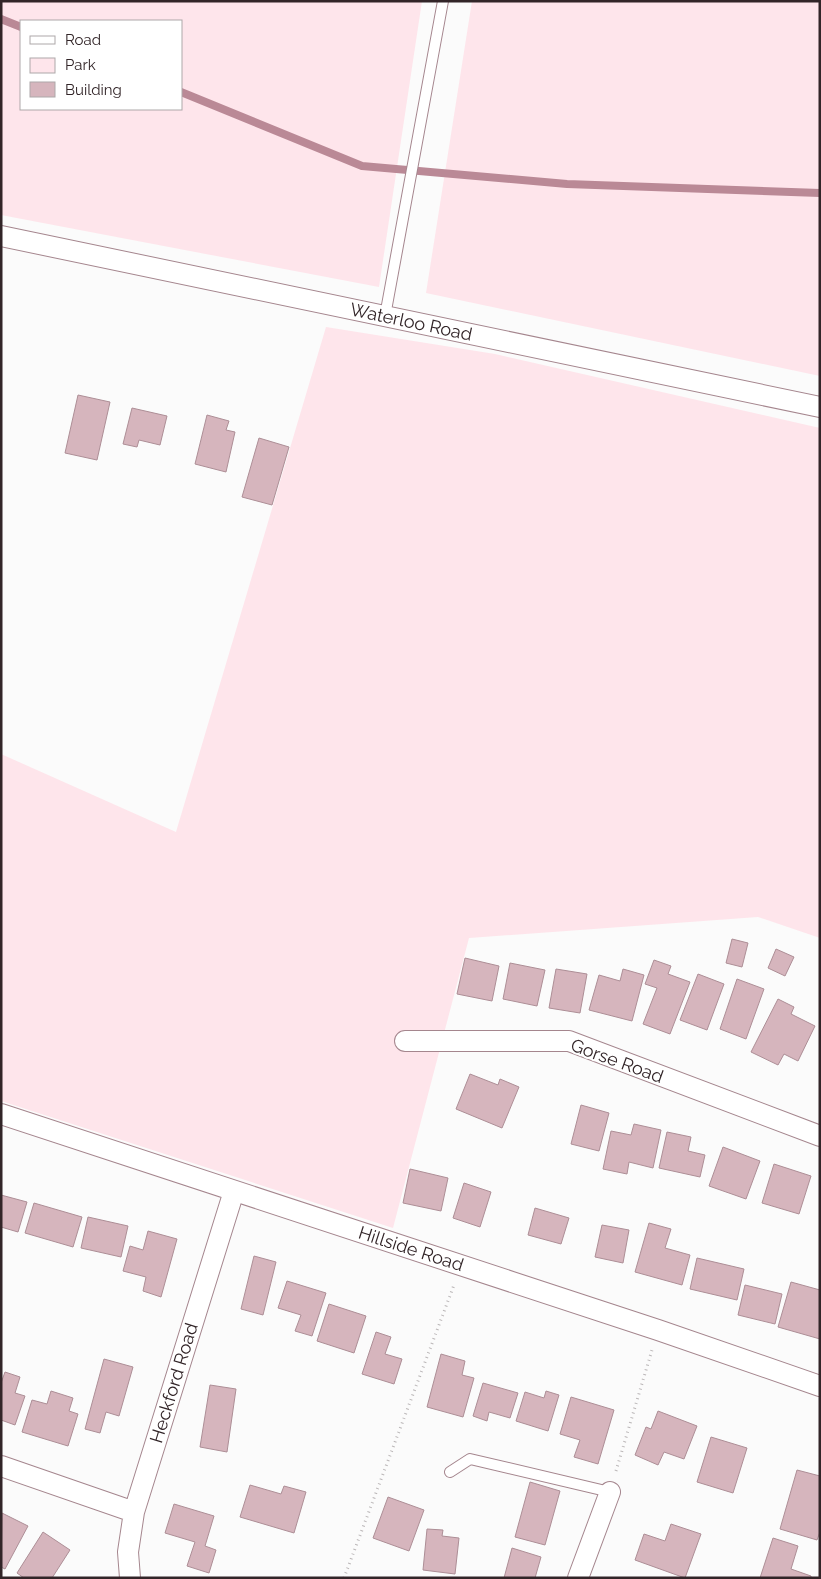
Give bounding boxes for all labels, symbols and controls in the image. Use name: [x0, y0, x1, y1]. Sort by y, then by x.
legend: [20, 20, 182, 110]
text: Road: [65, 31, 101, 49]
text: Park: [65, 56, 96, 74]
text: Building: [65, 81, 122, 99]
street label: Waterloo Road: [348, 298, 474, 345]
street label: Gorse Road: [568, 1034, 666, 1087]
street label: Hillside Road: [356, 1222, 466, 1275]
street label: Heckford Road: [145, 1320, 202, 1445]

